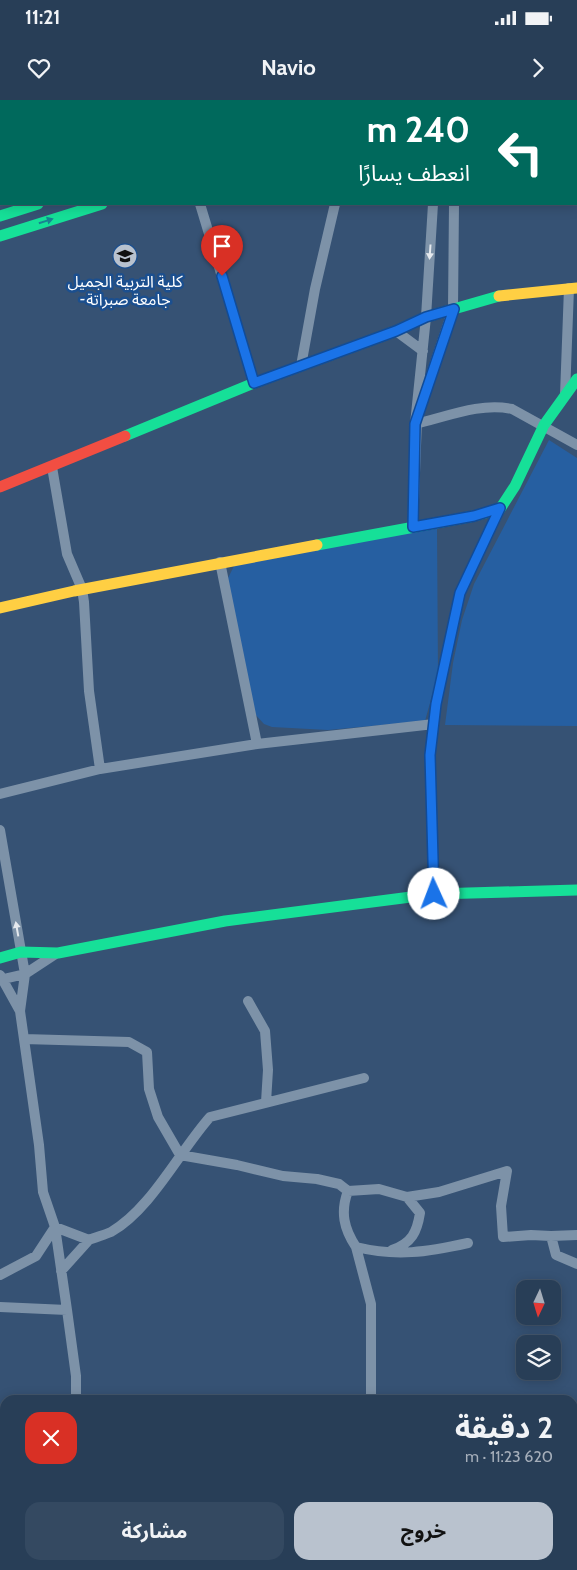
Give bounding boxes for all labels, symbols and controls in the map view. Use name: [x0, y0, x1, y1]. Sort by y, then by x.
text: 11:21: [25, 6, 60, 29]
icon: heart: [25, 54, 53, 82]
text: Navio: [261, 54, 316, 81]
icon: forward: [524, 54, 552, 82]
text: 240 m: [367, 108, 470, 151]
icon: left: [488, 120, 553, 185]
text: انعطف يسارًا: [358, 160, 470, 187]
one-way arrow: [39, 217, 54, 225]
pin: [201, 225, 243, 276]
icon: arrive: [208, 232, 236, 260]
school or university icon: كلية التربية الجميل -جامعة صبراتة: [112, 243, 138, 269]
one-way arrow: [425, 245, 433, 261]
place label: كلية التربية الجميل -جامعة صبراتة: [67, 272, 183, 309]
position arrow: [407, 867, 459, 919]
one-way arrow: [12, 920, 20, 936]
north arrow: [516, 1280, 561, 1325]
map controls: [516, 1280, 561, 1380]
button: layers: [516, 1335, 561, 1380]
text: 2 دقيقة: [455, 1409, 553, 1446]
button: close: [25, 1412, 77, 1464]
text: 620 m · 11:23: [465, 1447, 553, 1466]
button: مشاركة: [25, 1502, 284, 1560]
button: خروج: [294, 1502, 553, 1560]

